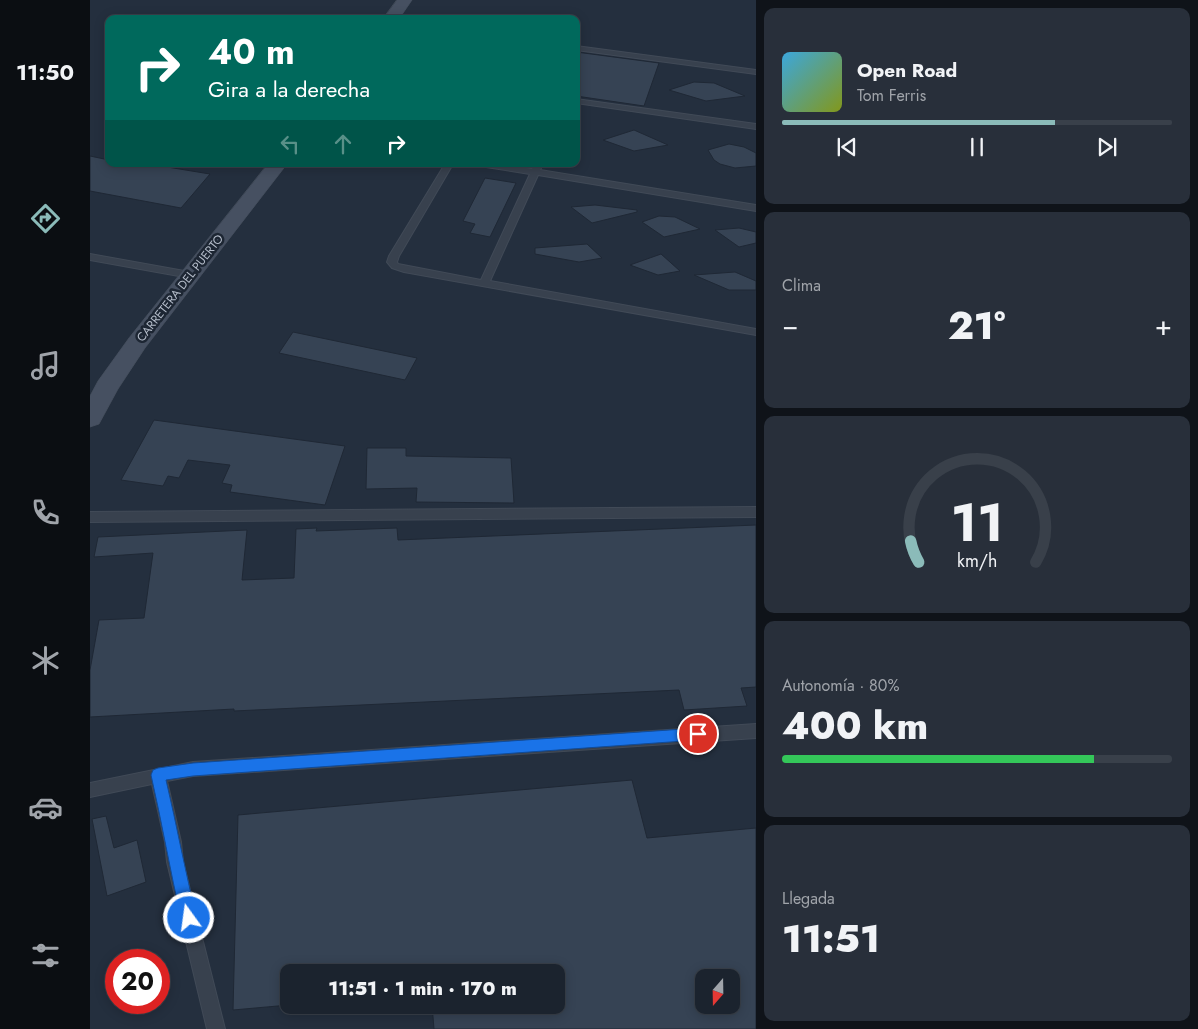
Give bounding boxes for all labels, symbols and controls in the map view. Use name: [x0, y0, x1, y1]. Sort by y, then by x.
text: 40 m: [208, 27, 295, 77]
icon: right: [125, 35, 190, 100]
text: 11:50: [16, 56, 74, 88]
text: Open Road: [857, 57, 957, 84]
text: Gira a la derecha: [208, 73, 370, 105]
text: Tom Ferris: [857, 84, 926, 107]
icon: left: [276, 130, 304, 158]
icon: ahead: [329, 130, 357, 158]
icon: right: [382, 130, 410, 158]
icon: previous: [833, 133, 861, 161]
icon: pause: [963, 133, 991, 161]
icon: next: [1093, 133, 1121, 161]
icon: directions: [28, 201, 63, 236]
street label: CARRETERA DEL PUERTO: [132, 230, 228, 346]
text: Clima: [782, 274, 821, 297]
text: 21°: [948, 298, 1005, 353]
text: −: [782, 305, 799, 346]
text: +: [1155, 305, 1172, 346]
icon: music: [28, 348, 63, 383]
text: 11: [951, 485, 1003, 561]
icon: phone: [28, 495, 63, 530]
text: km/h: [957, 548, 997, 574]
icon: climate: [28, 643, 63, 678]
text: Autonomía · 80%: [782, 674, 899, 697]
text: 400 km: [782, 698, 928, 753]
pin: [677, 713, 719, 755]
icon: arrive: [684, 720, 712, 748]
icon: car: [28, 790, 63, 825]
text: Llegada: [782, 887, 835, 910]
position arrow: [162, 891, 214, 943]
text: 11:51: [782, 911, 880, 966]
icon: filters: [28, 938, 63, 973]
speed limit sign: 20: [105, 949, 170, 1014]
north arrow: [695, 969, 740, 1014]
map controls: [695, 969, 740, 1014]
text: 11:51 · 1 min · 170 m: [328, 975, 517, 1002]

